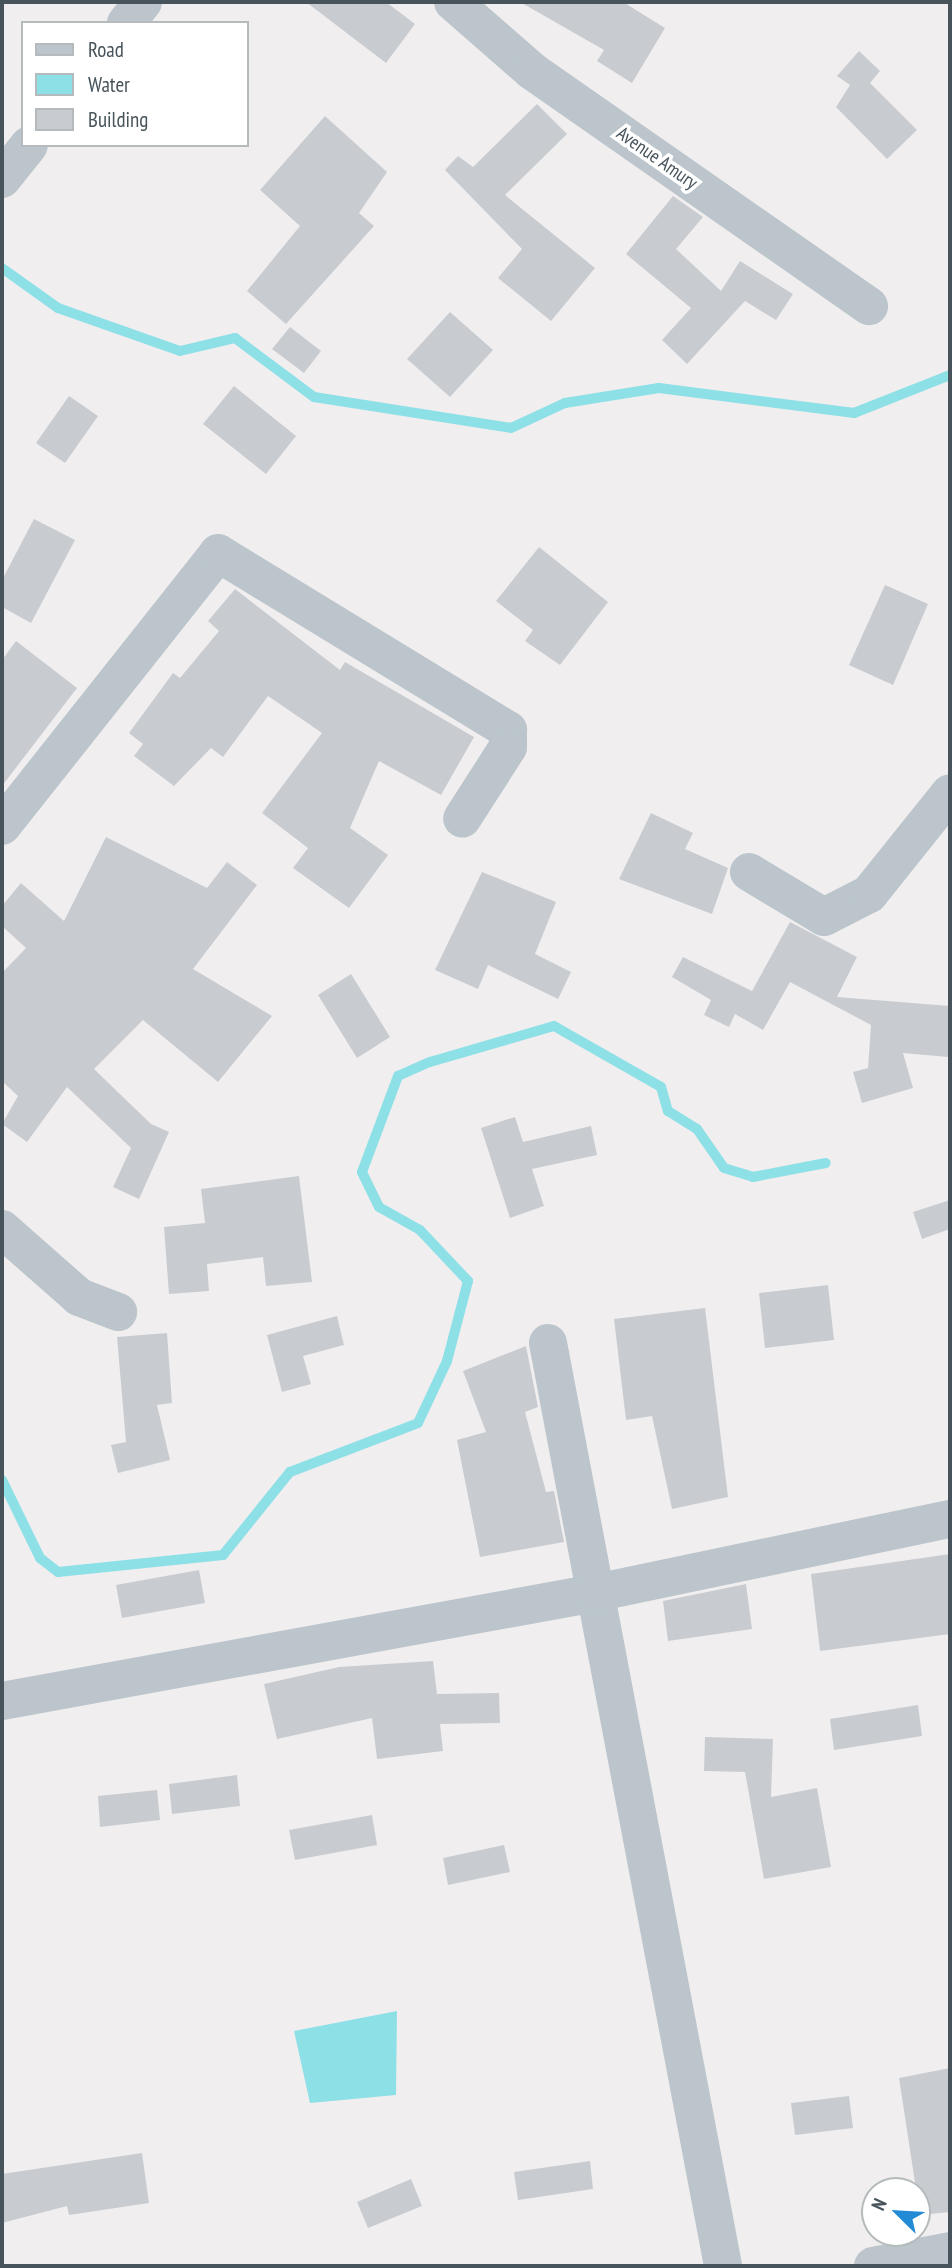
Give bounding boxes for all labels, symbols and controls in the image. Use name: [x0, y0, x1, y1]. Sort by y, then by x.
legend: [21, 21, 248, 147]
text: Road: [88, 36, 124, 63]
text: Water: [88, 71, 130, 98]
text: Building: [88, 106, 148, 133]
street label: Avenue Amury: [612, 122, 702, 194]
north arrow: [861, 2177, 931, 2247]
text: N: [866, 2195, 892, 2214]

